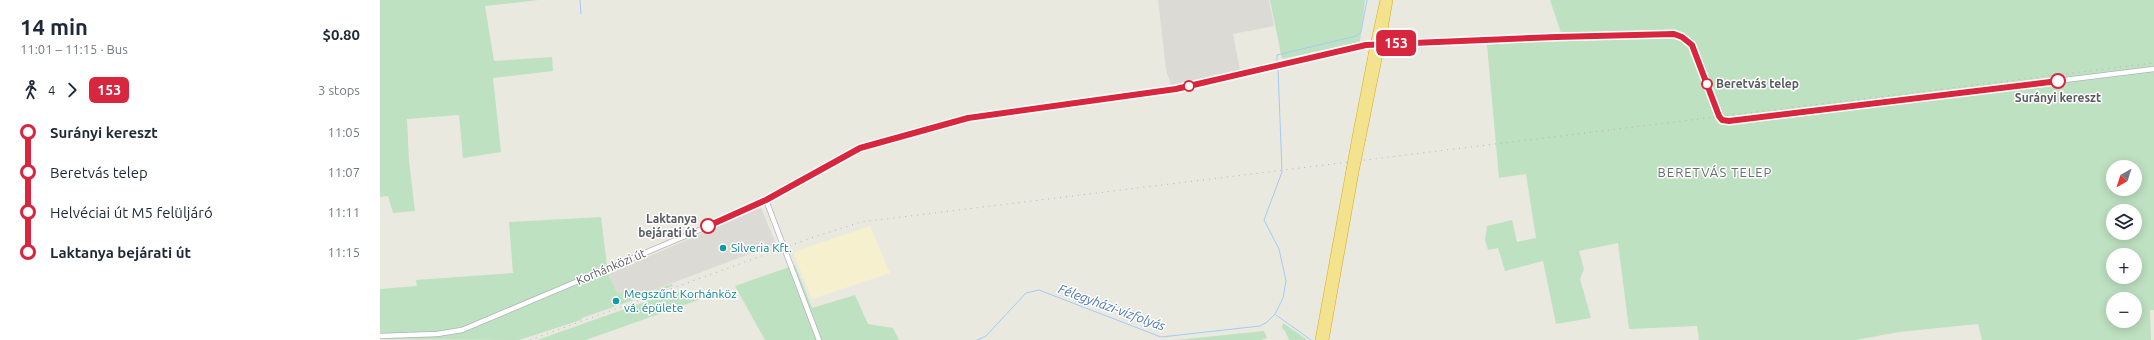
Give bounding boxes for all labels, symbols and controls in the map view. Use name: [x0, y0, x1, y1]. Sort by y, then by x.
text: 14 min: [20, 14, 88, 39]
text: $0.80: [322, 26, 360, 43]
line badge: 153: [1373, 30, 1419, 56]
text: 153: [1384, 35, 1408, 51]
text: 11:01 – 11:15 · Bus: [20, 42, 128, 56]
marker: Surányi kereszt: [2050, 73, 2066, 89]
place label: Beretvás telep: [1716, 77, 1799, 90]
marker: Beretvás telep: [1701, 78, 1713, 90]
icon: walk: [20, 79, 42, 101]
icon: forward: [61, 79, 83, 101]
unlabelled marker: [1183, 80, 1195, 92]
text: 153: [97, 82, 121, 98]
text: 4: [48, 83, 55, 97]
text: 3 stops: [318, 83, 360, 97]
place label: Surányi kereszt: [2015, 91, 2101, 104]
text: Surányi kereszt: [50, 124, 158, 141]
text: 11:05: [327, 125, 360, 139]
north arrow: [2106, 160, 2142, 196]
map controls: [2106, 160, 2142, 328]
text: Beretvás telep: [50, 164, 148, 181]
district label: BERETVÁS TELEP: [1658, 164, 1772, 179]
text: 11:07: [327, 165, 360, 179]
text: Helvéciai út M5 felüljáró: [50, 204, 213, 221]
button: layers: [2106, 204, 2142, 240]
text: 11:11: [327, 205, 360, 219]
place label: Laktanya bejárati út: [638, 212, 697, 239]
marker: Laktanya bejárati út: [700, 218, 716, 234]
place label: Silveria Kft.: [731, 241, 792, 254]
marker: Silveria Kft.: [718, 243, 728, 253]
text: Laktanya bejárati út: [50, 244, 191, 261]
text: 11:15: [327, 245, 360, 259]
street label: Korhánközi út: [574, 246, 648, 287]
button: +: [2106, 248, 2142, 284]
water label: Félegyházi-vízfolyás: [1056, 281, 1168, 334]
place label: Megszűnt Korhánköz vá. épülete: [624, 287, 737, 314]
button: −: [2106, 292, 2142, 328]
marker: Megszűnt Korhánköz vá. épülete: [611, 296, 621, 306]

